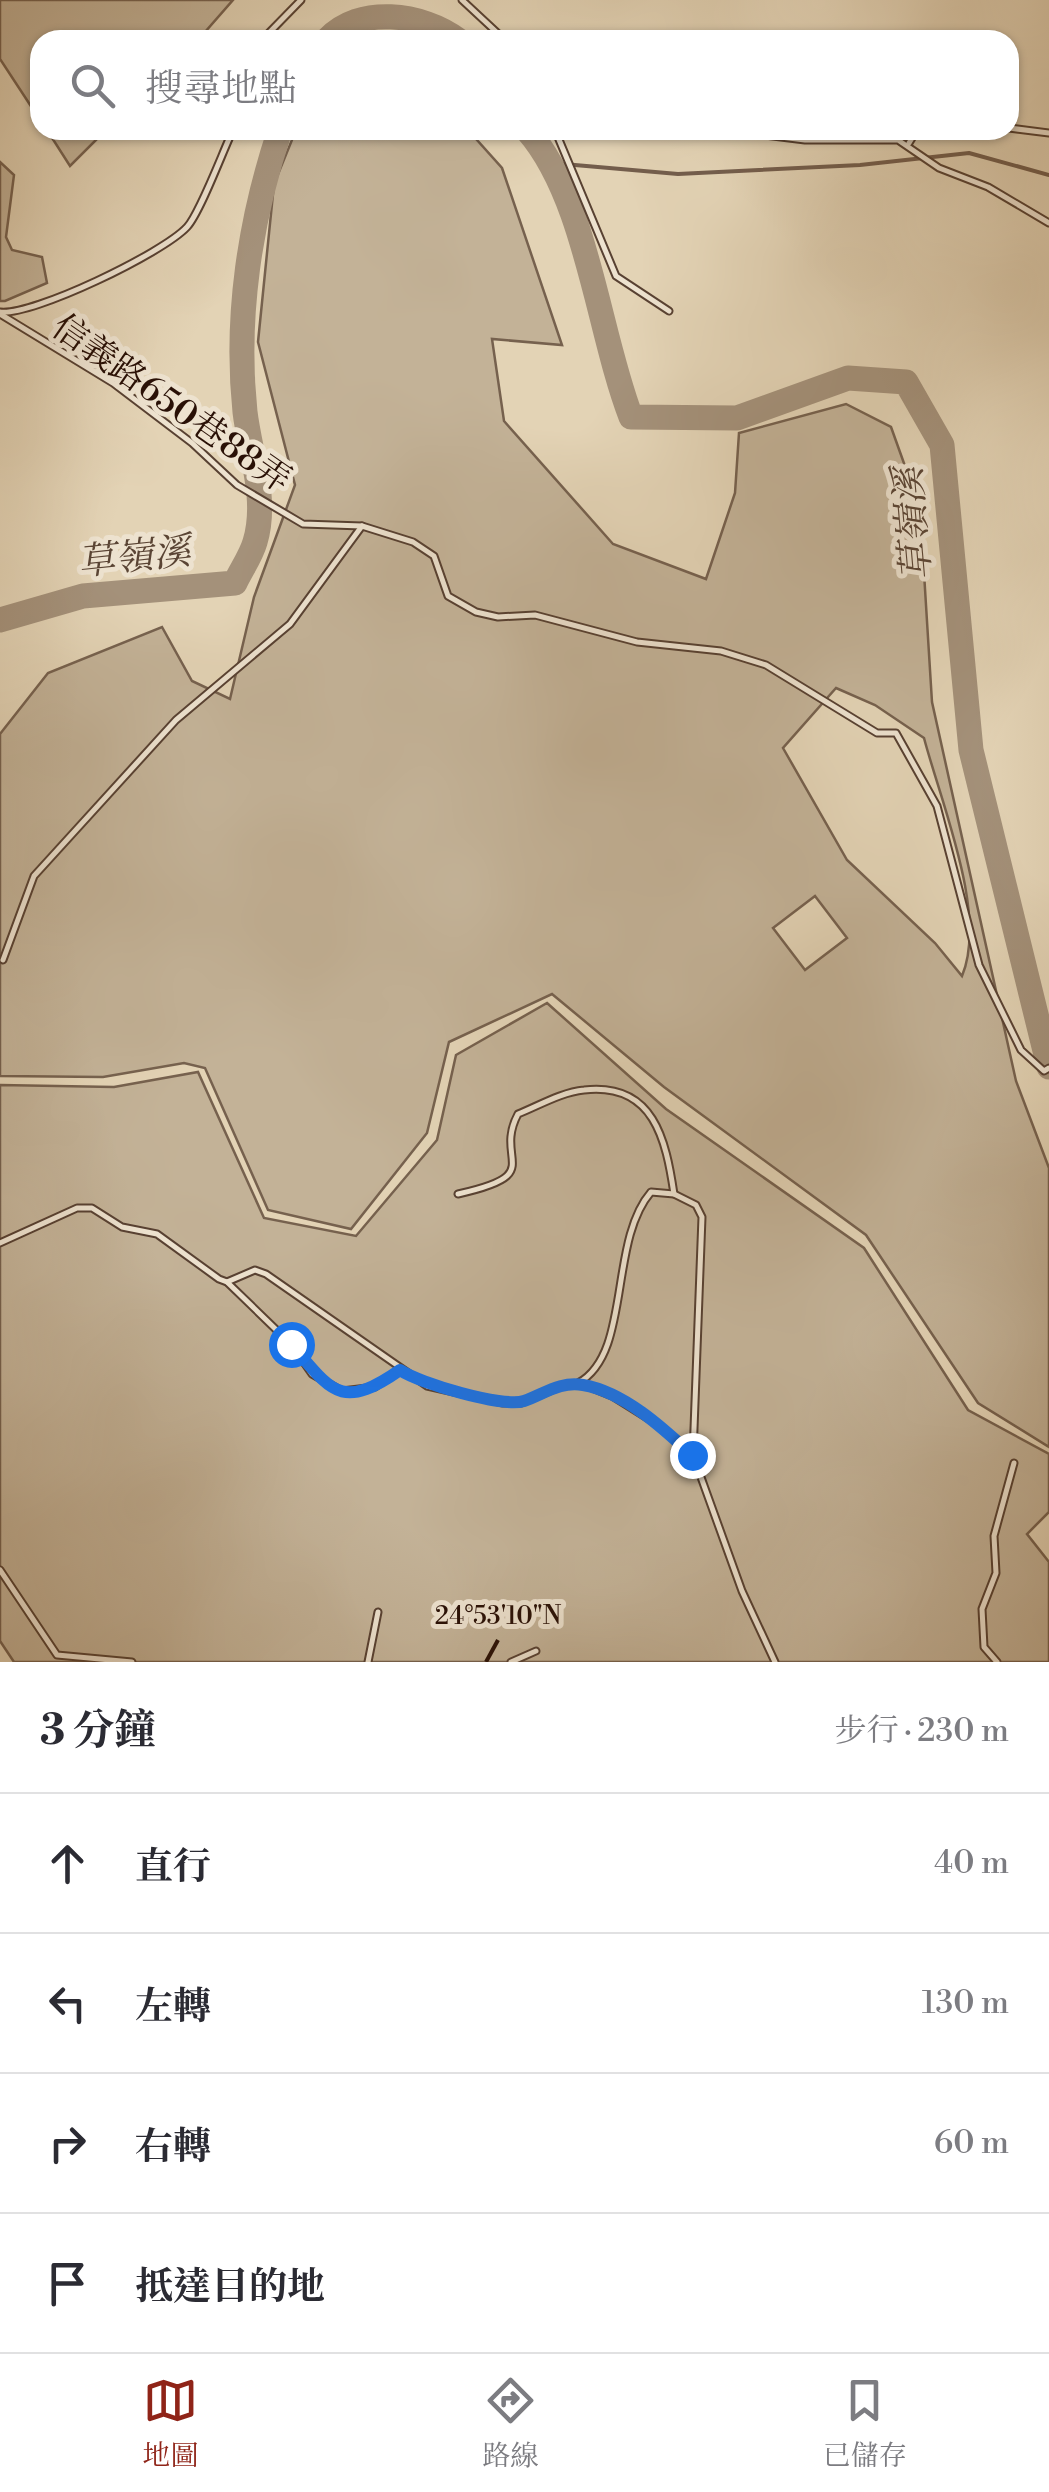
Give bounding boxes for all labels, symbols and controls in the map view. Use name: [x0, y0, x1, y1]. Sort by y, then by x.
search box: [30, 30, 1019, 140]
icon: search: [65, 58, 120, 113]
text: 搜尋地點: [145, 66, 297, 113]
street label: 信義路650巷88弄: [43, 306, 299, 503]
water label: 草嶺溪: [885, 461, 942, 583]
water label: 草嶺溪: [75, 528, 197, 587]
route start: [269, 1322, 315, 1368]
route end: [670, 1433, 716, 1479]
text: 24°53'10"N: [435, 1601, 562, 1632]
text: 3 分鐘: [40, 1705, 156, 1758]
text: 步行 · 230 m: [835, 1711, 1009, 1751]
icon: ahead: [40, 1836, 95, 1891]
text: 40 m: [934, 1843, 1009, 1883]
text: 直行: [135, 1844, 211, 1891]
icon: left: [40, 1976, 95, 2031]
text: 130 m: [922, 1983, 1009, 2023]
text: 左轉: [135, 1984, 211, 2031]
icon: right: [40, 2116, 95, 2171]
text: 60 m: [934, 2123, 1009, 2163]
text: 右轉: [135, 2124, 211, 2171]
icon: arrive: [40, 2256, 95, 2311]
text: 抵達目的地: [135, 2264, 325, 2311]
tab: 地圖: [142, 2373, 198, 2474]
tab: 路線: [482, 2373, 539, 2474]
tab: 已儲存: [823, 2373, 907, 2474]

